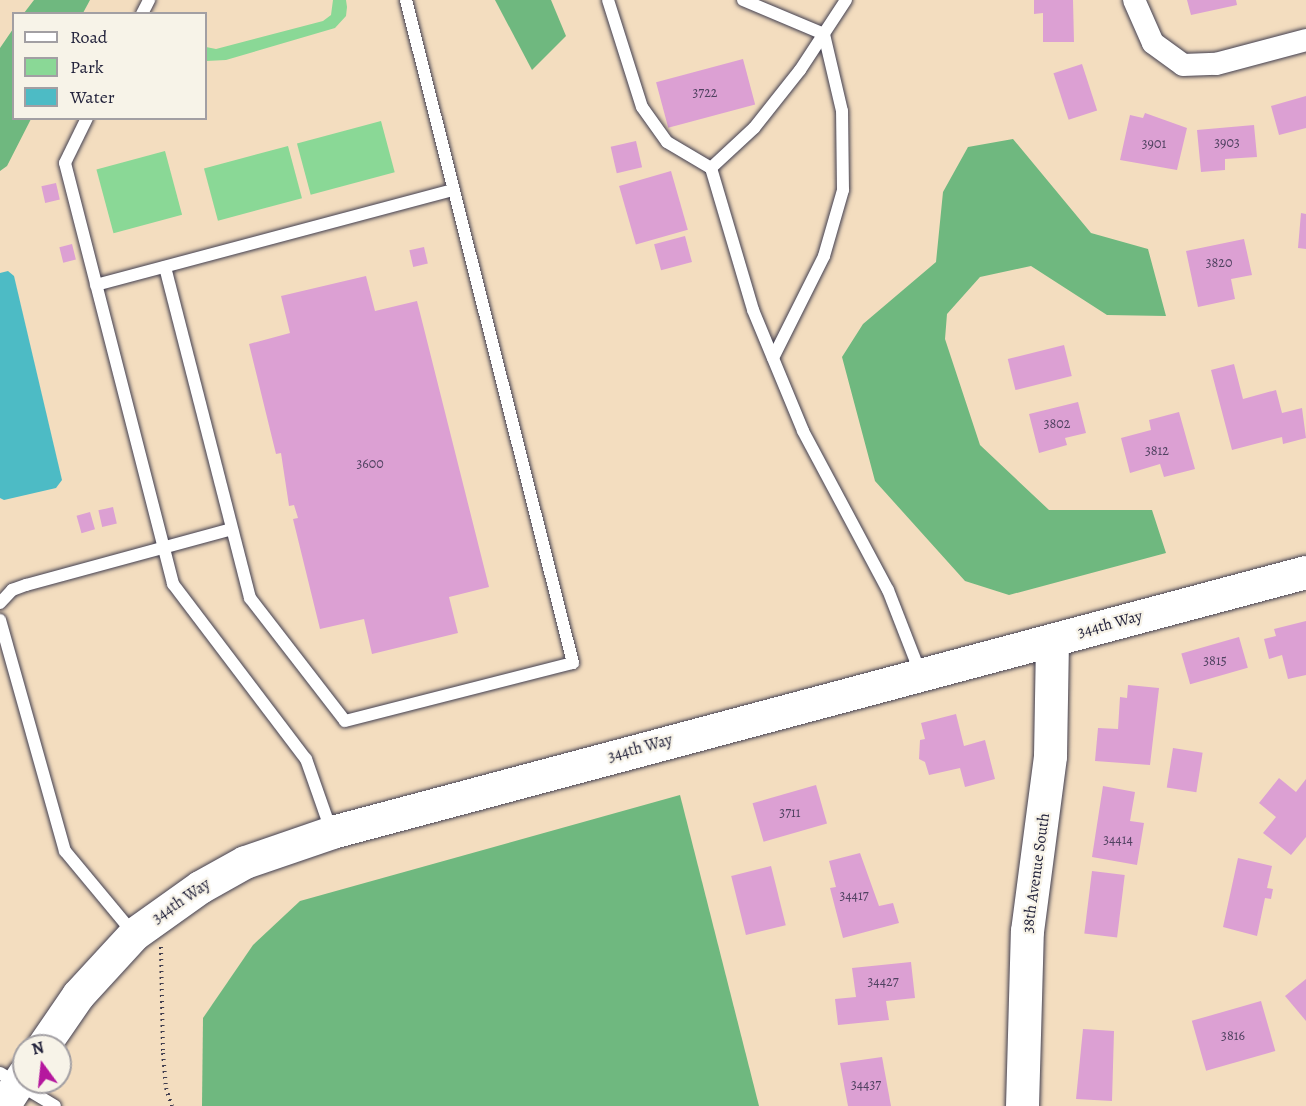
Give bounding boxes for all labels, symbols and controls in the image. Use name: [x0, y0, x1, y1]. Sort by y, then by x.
legend: [12, 12, 207, 120]
text: Road: [70, 25, 107, 49]
text: Park: [70, 55, 104, 79]
text: Water: [70, 85, 115, 109]
house number: 3722: [692, 85, 718, 101]
house number: 3903: [1214, 135, 1240, 151]
house number: 3901: [1142, 136, 1166, 152]
house number: 3820: [1206, 255, 1232, 271]
house number: 3802: [1044, 416, 1070, 432]
house number: 3812: [1145, 443, 1169, 459]
house number: 3600: [356, 456, 384, 472]
street label: 344th Way: [1076, 606, 1144, 642]
house number: 3815: [1203, 653, 1227, 669]
street label: 344th Way: [606, 730, 674, 766]
house number: 3711: [779, 805, 801, 821]
street label: 38th Avenue South: [1018, 812, 1054, 934]
house number: 34414: [1103, 832, 1133, 848]
street label: 344th Way: [148, 875, 214, 927]
house number: 34417: [839, 888, 869, 904]
house number: 34427: [867, 974, 899, 990]
house number: 3816: [1221, 1028, 1245, 1044]
north arrow: [12, 1034, 72, 1094]
text: N: [29, 1036, 46, 1061]
house number: 34437: [851, 1077, 881, 1093]

